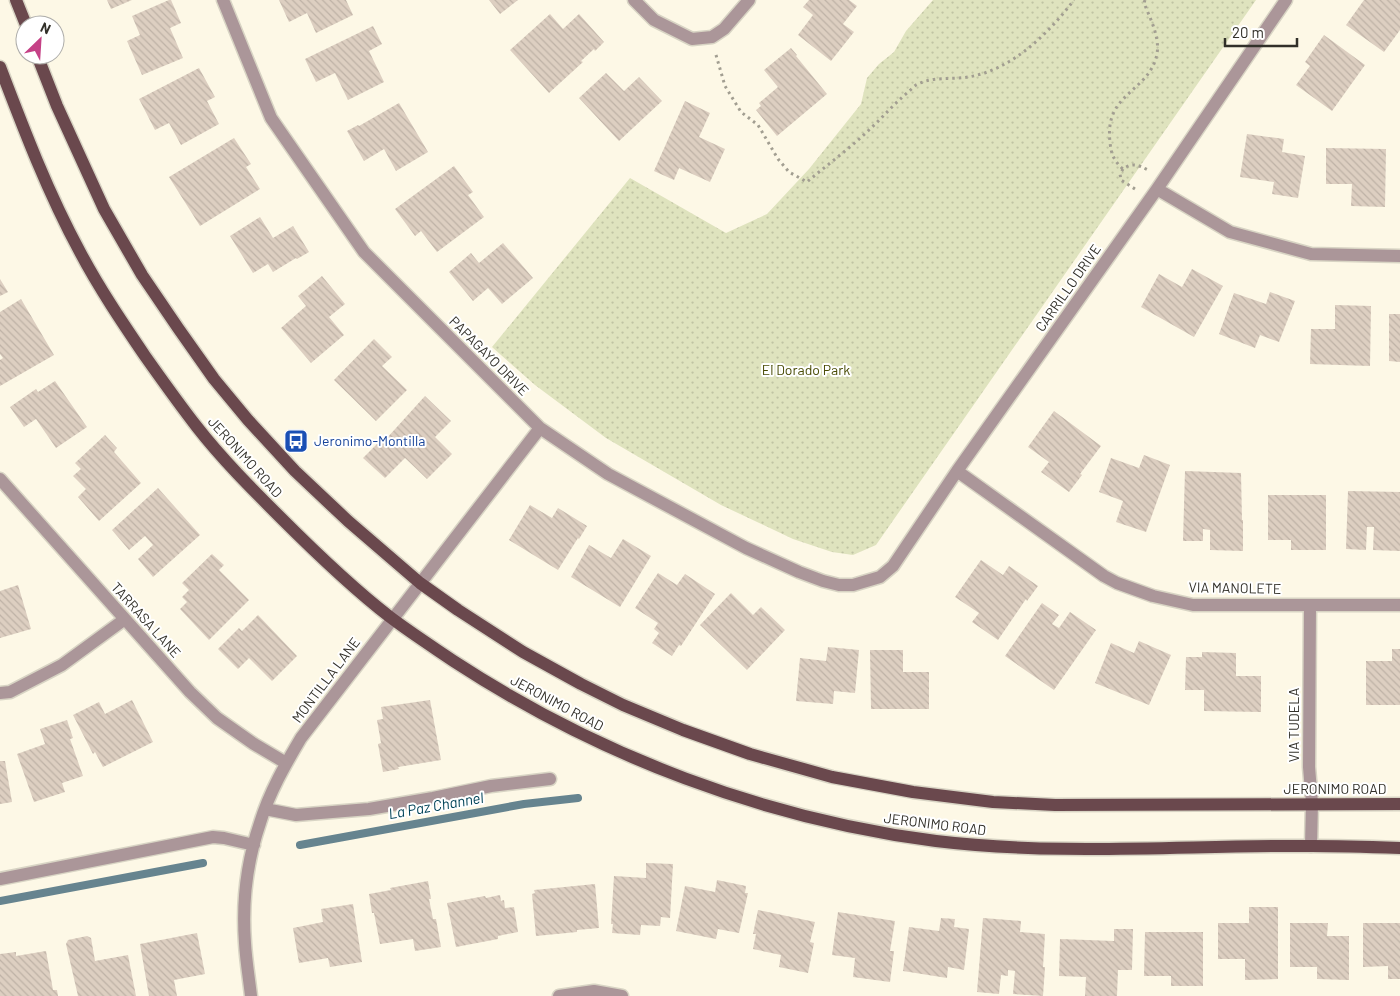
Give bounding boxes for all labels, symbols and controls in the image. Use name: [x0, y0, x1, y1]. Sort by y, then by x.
north arrow: [15, 15, 65, 65]
scale bar: [1225, 15, 1298, 47]
text: N: [38, 18, 54, 37]
text: 20 m: [1232, 23, 1264, 41]
street label: CARRILLO DRIVE: [1031, 241, 1104, 335]
street label: PAPAGAYO DRIVE: [446, 312, 533, 399]
park label: El Dorado Park: [762, 361, 850, 378]
street label: JERONIMO ROAD: [205, 413, 286, 501]
bus stop icon: Jeronimo-Montilla: [283, 428, 309, 454]
place label: Jeronimo-Montilla: [314, 432, 425, 449]
street label: TARRASA LANE: [108, 578, 185, 661]
street label: VIA MANOLETE: [1189, 578, 1282, 597]
street label: MONTILLA LANE: [288, 634, 363, 726]
street label: JERONIMO ROAD: [508, 671, 607, 734]
street label: VIA TUDELA: [1285, 687, 1302, 762]
street label: JERONIMO ROAD: [1284, 780, 1386, 797]
water label: La Paz Channel: [387, 788, 485, 822]
street label: JERONIMO ROAD: [883, 809, 987, 838]

